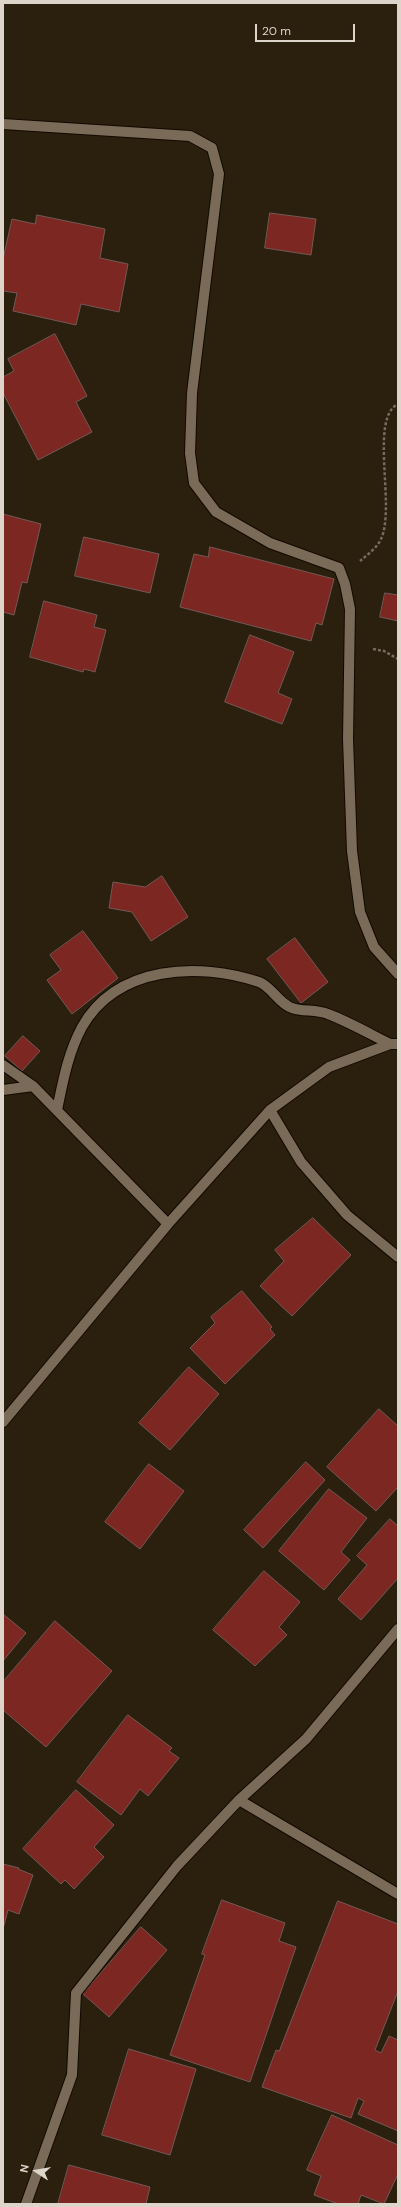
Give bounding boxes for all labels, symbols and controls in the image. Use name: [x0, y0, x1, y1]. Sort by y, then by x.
scale bar: [257, 16, 357, 42]
text: 20 m: [262, 23, 291, 39]
north arrow: [16, 2151, 56, 2191]
text: N: [17, 2163, 32, 2174]

